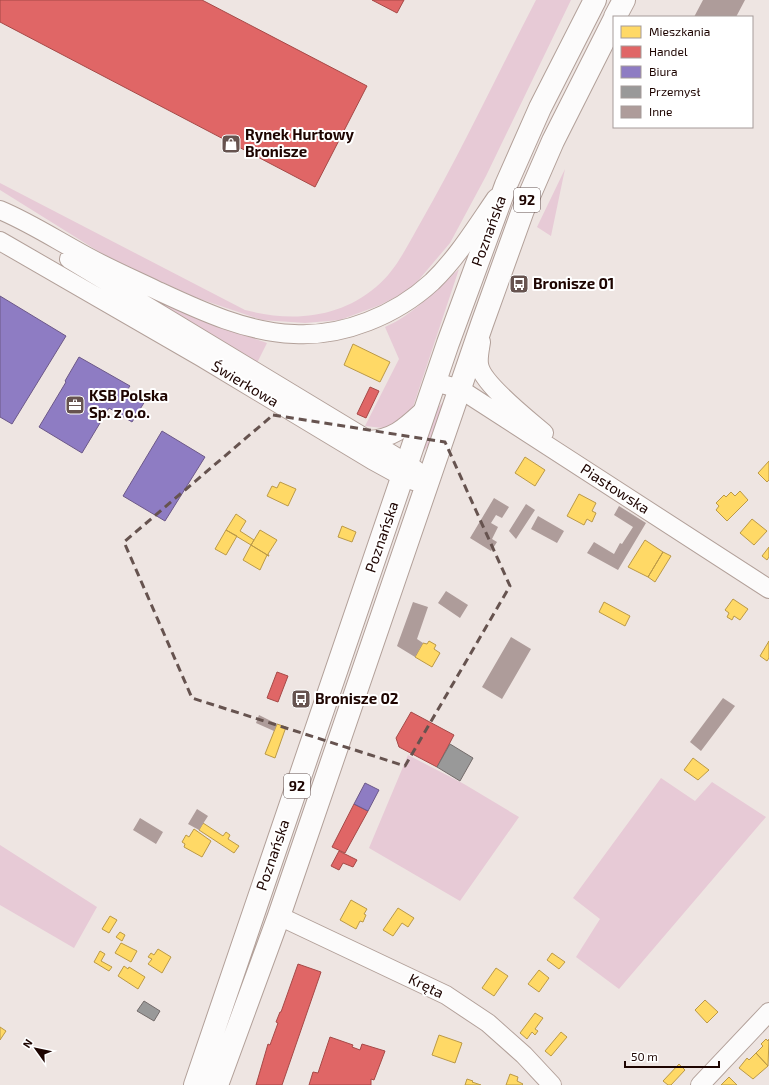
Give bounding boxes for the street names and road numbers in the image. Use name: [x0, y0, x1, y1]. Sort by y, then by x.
road number: 92: [514, 188, 540, 212]
street label: Poznańska: [467, 193, 509, 269]
street label: Świerkowa: [209, 356, 282, 410]
street label: Piastowska: [578, 459, 653, 517]
street label: Poznańska: [360, 499, 402, 575]
road number: 92: [284, 774, 310, 798]
street label: Poznańska: [251, 817, 293, 893]
street label: Kręta: [406, 969, 447, 1001]

